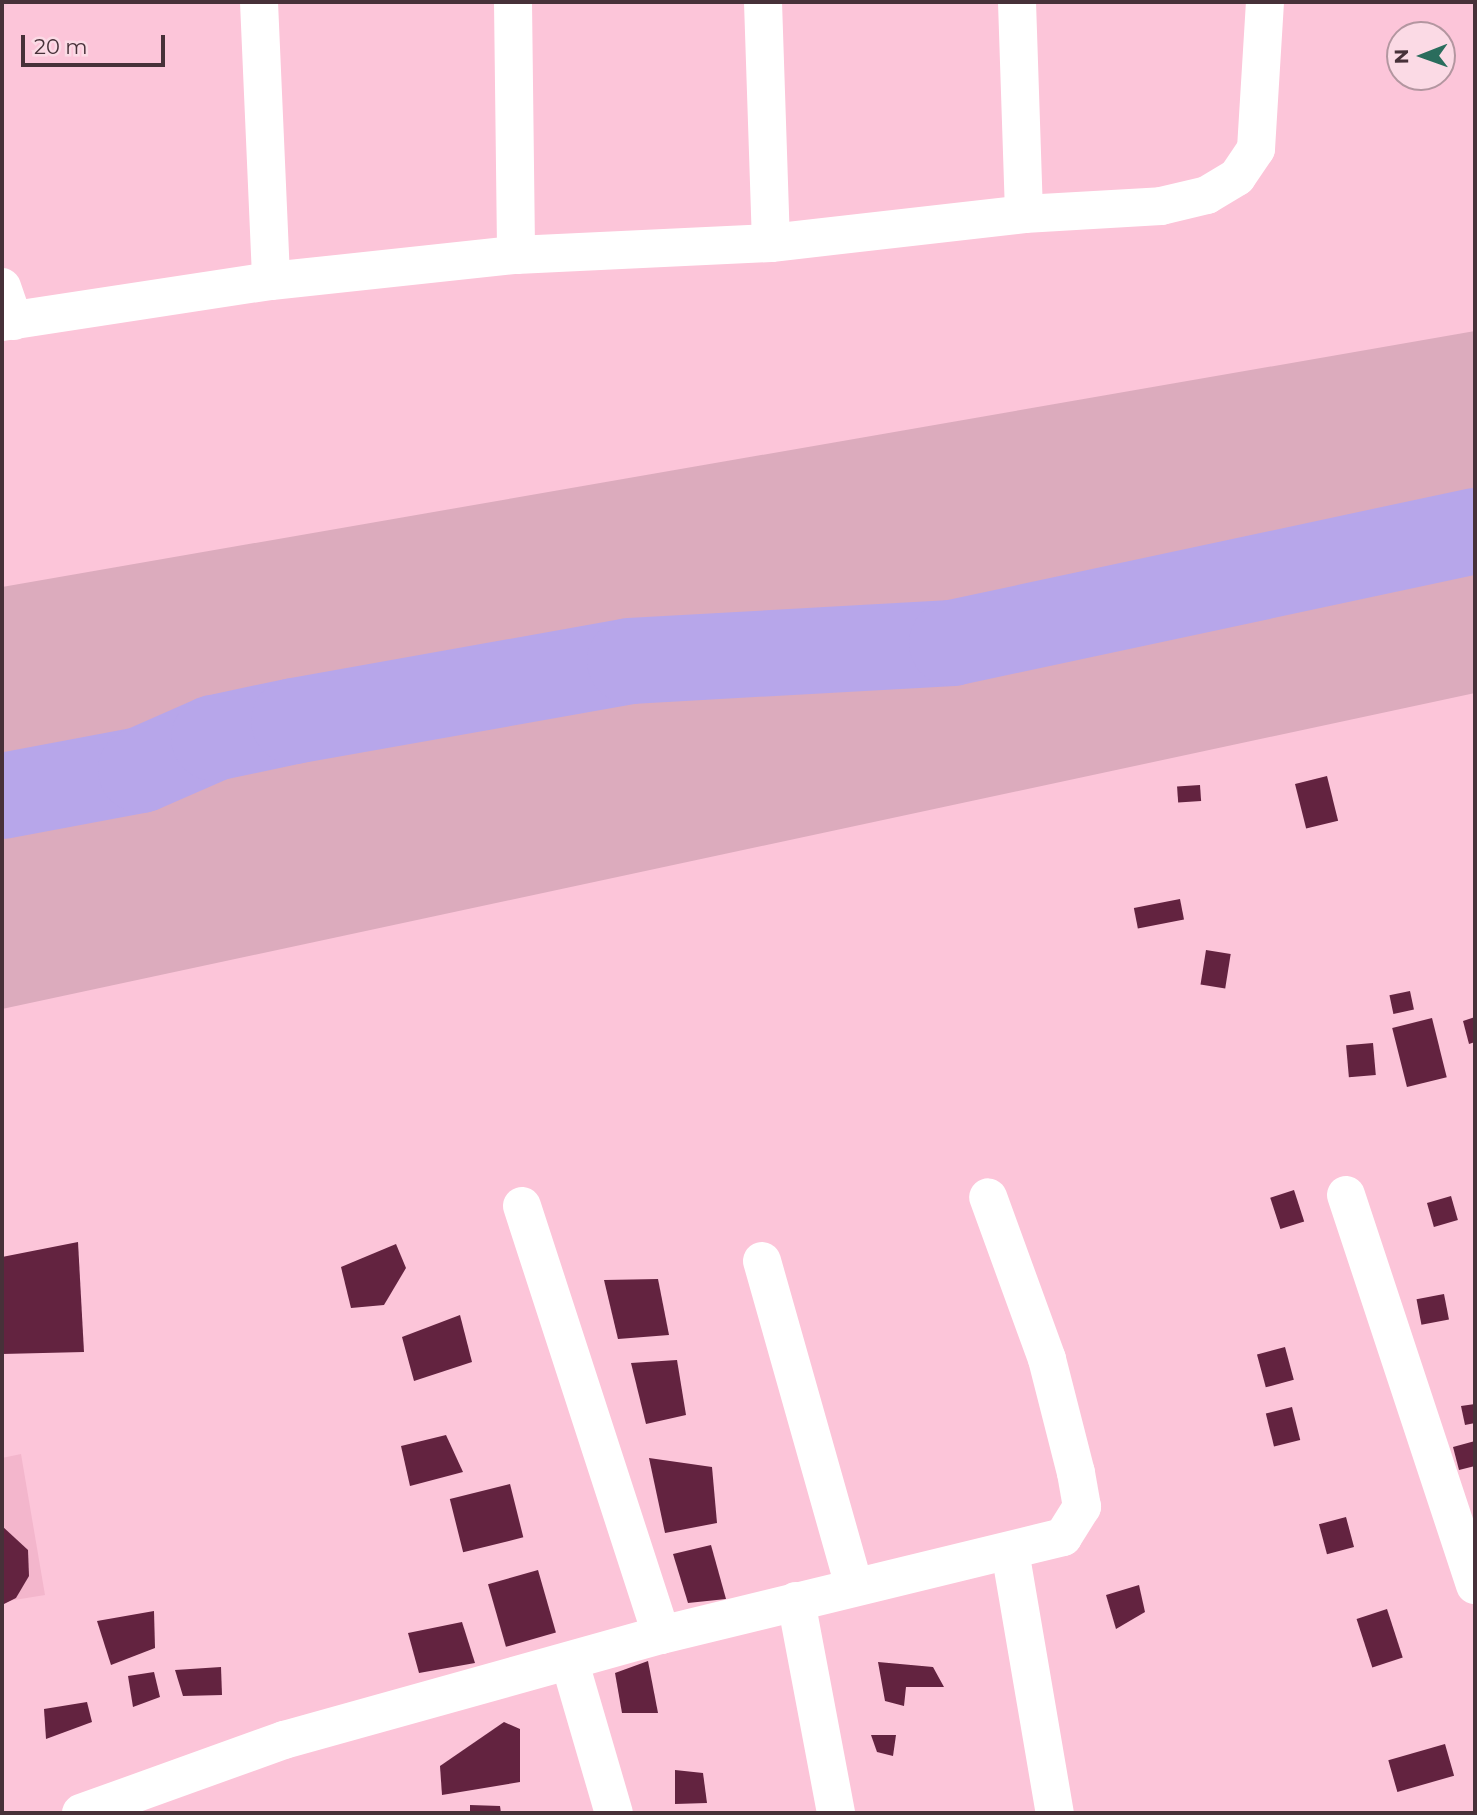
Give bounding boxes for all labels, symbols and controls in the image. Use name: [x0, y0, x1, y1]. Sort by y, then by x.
scale bar: [24, 21, 168, 65]
north arrow: [1386, 21, 1456, 91]
text: 20 m: [34, 34, 88, 59]
text: N: [1390, 48, 1413, 64]

